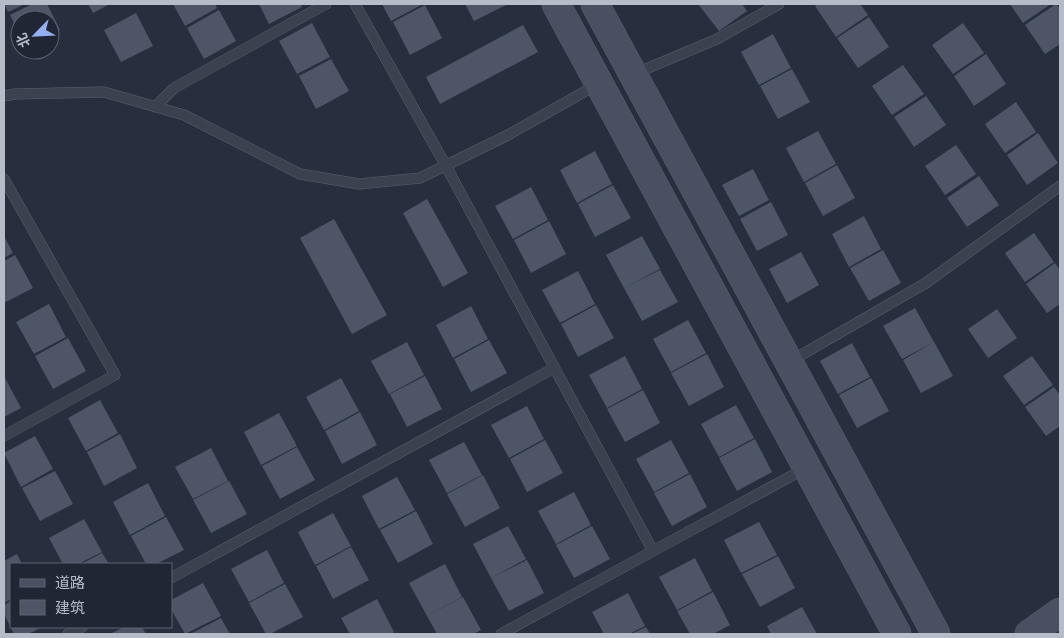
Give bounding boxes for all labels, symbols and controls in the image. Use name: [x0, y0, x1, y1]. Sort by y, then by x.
north arrow: [10, 10, 60, 60]
text: 北: [13, 30, 34, 50]
legend: [10, 563, 172, 628]
text: 道路: [55, 574, 85, 592]
text: 建筑: [55, 599, 85, 617]

